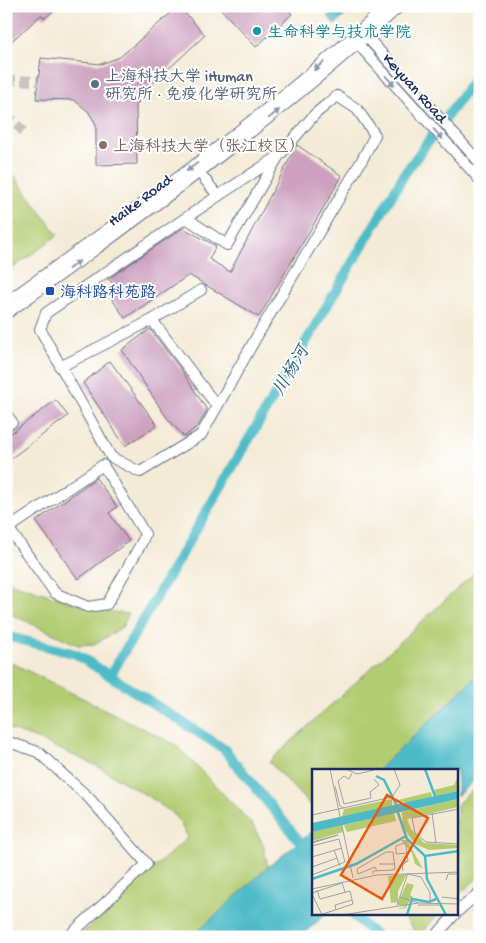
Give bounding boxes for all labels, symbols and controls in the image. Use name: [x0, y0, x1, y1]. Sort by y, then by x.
place label: 生命科学与技术学院: [267, 23, 411, 44]
marker: 生命科学与技术学院: [251, 25, 263, 37]
street label: Keyuan Road: [377, 50, 451, 129]
one-way arrow: [313, 60, 326, 71]
place label: 上海科技大学 iHuman 研究所 · 免疫化学研究所: [105, 67, 278, 106]
one-way arrow: [384, 74, 396, 86]
marker: 上海科技大学 iHuman 研究所 · 免疫化学研究所: [89, 78, 101, 90]
one-way arrow: [267, 109, 280, 120]
one-way arrow: [432, 127, 444, 139]
place label: 上海科技大学（张江校区）: [113, 137, 305, 158]
marker: 上海科技大学（张江校区）: [97, 139, 109, 151]
one-way arrow: [186, 161, 199, 172]
street label: Haike Road: [105, 170, 178, 232]
one-way arrow: [67, 260, 81, 270]
place label: 海科路科苑路: [60, 283, 156, 304]
marker: 海科路科苑路: [44, 285, 56, 297]
water label: 川杨河: [269, 340, 316, 400]
inset map: [312, 769, 458, 916]

